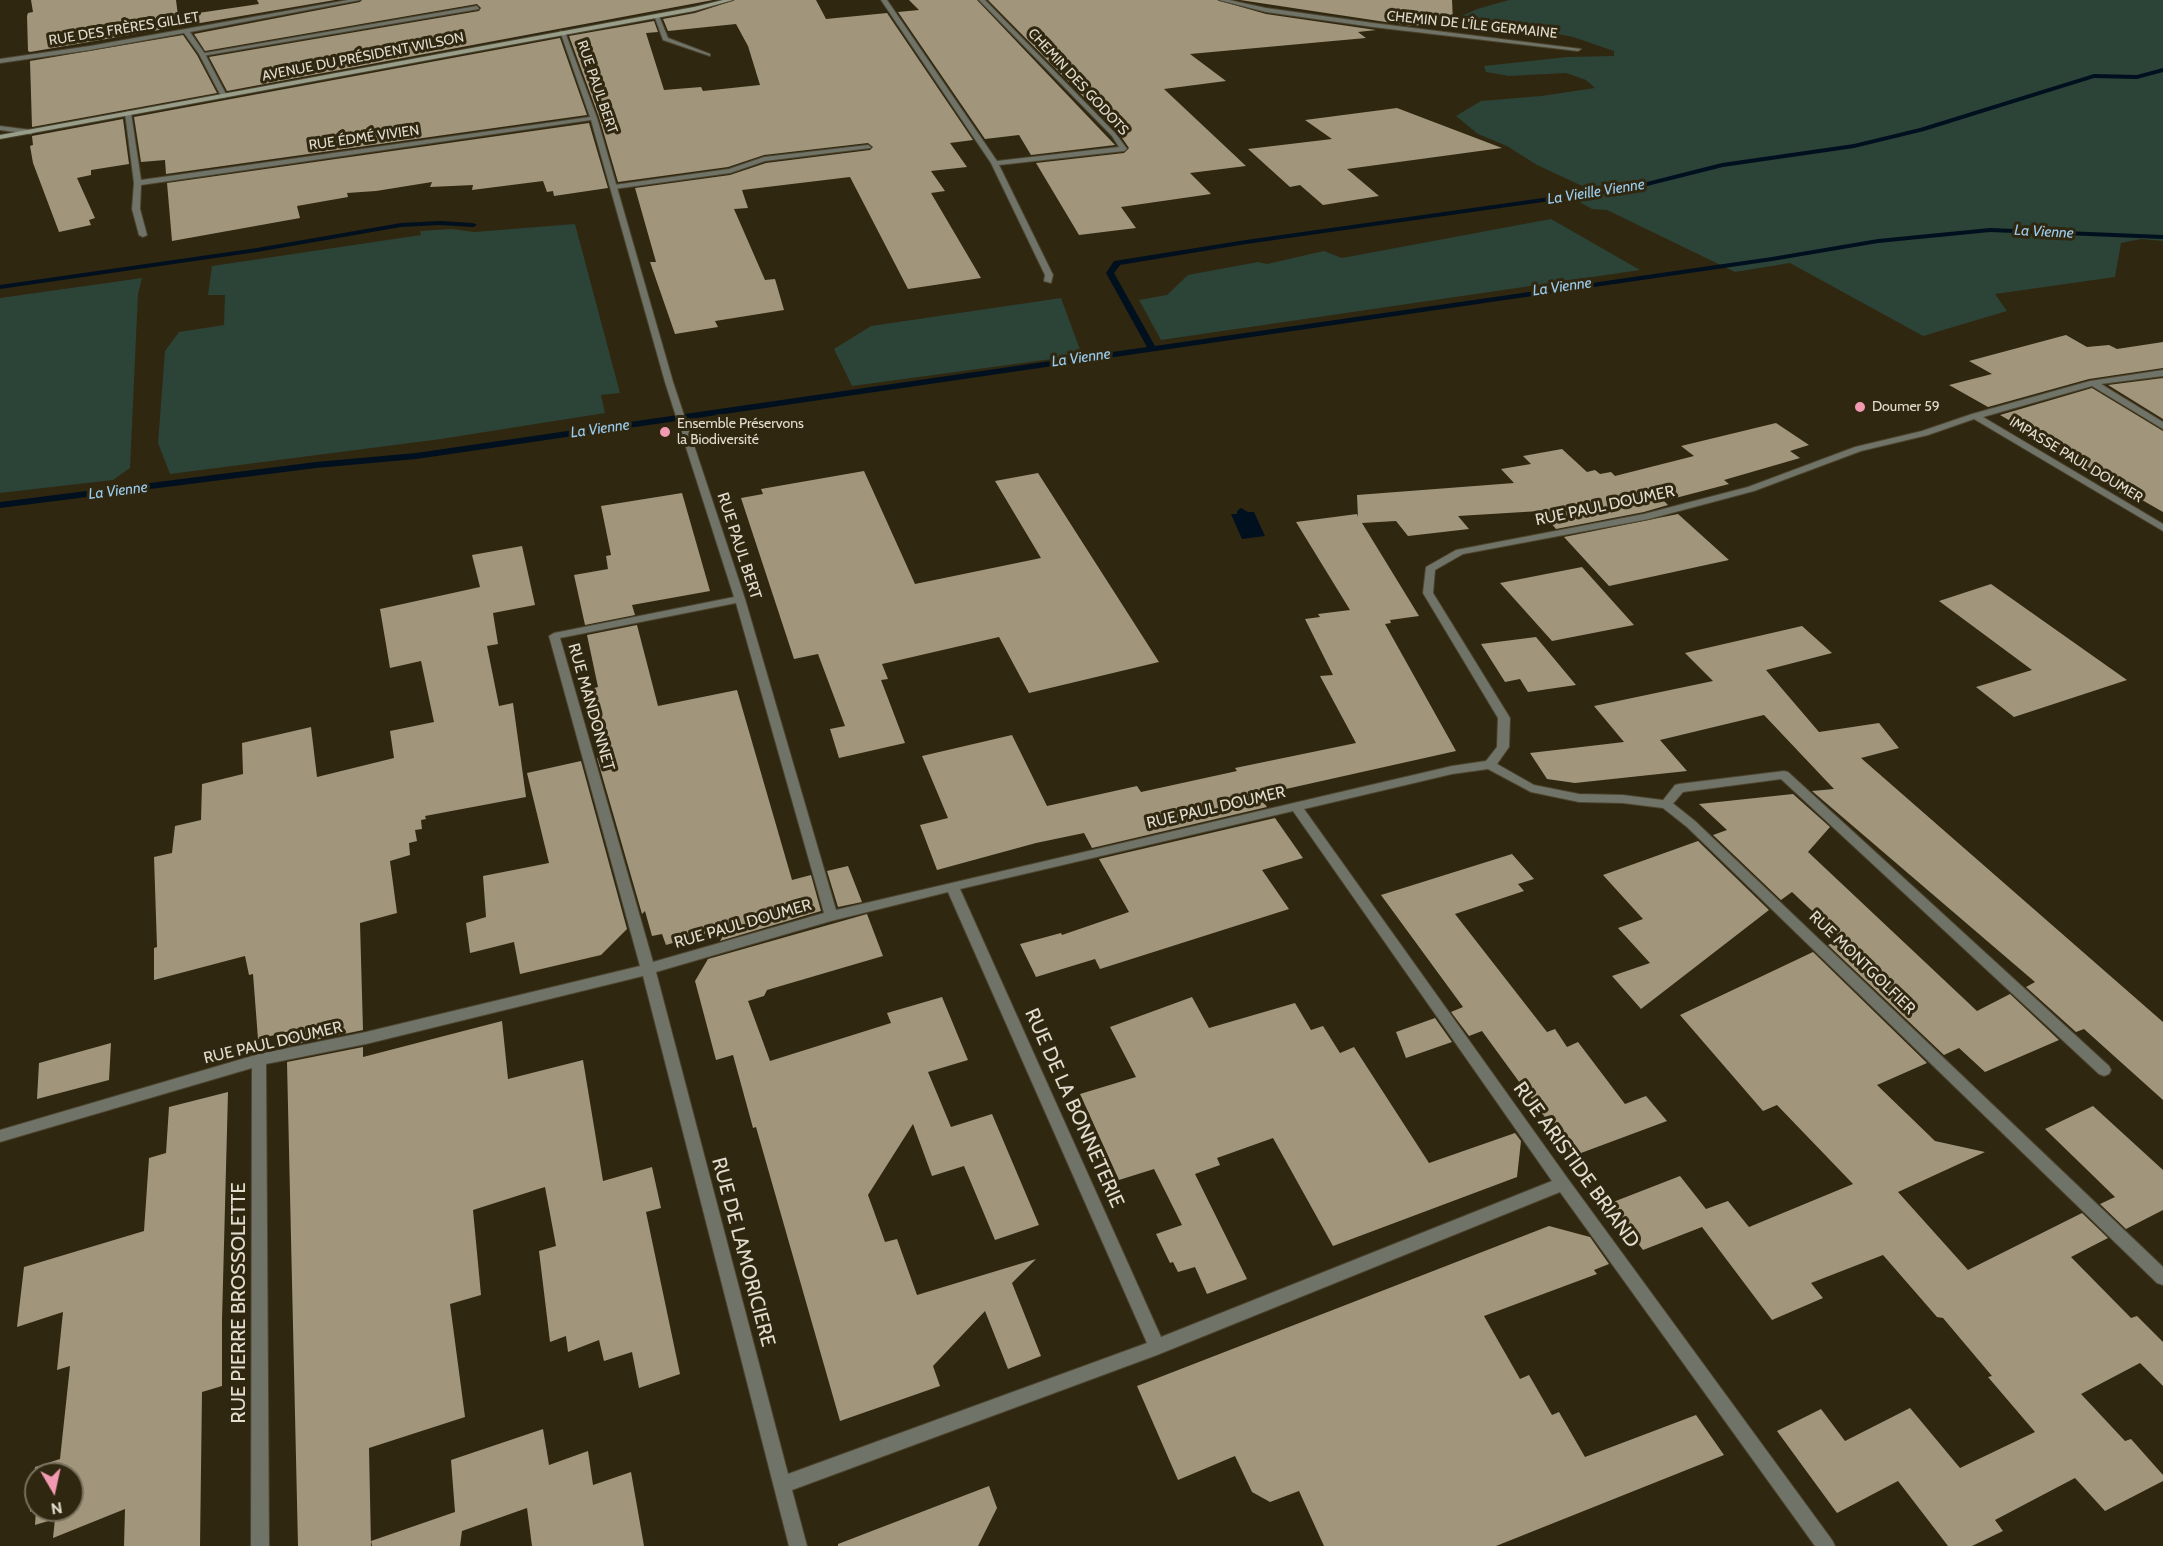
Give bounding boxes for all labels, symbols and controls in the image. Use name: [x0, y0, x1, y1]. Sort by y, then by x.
street label: CHEMIN DE L'ÎLE GERMAINE: [1386, 8, 1558, 42]
street label: RUE DES FRÈRES GILLET: [48, 9, 200, 49]
street label: CHEMIN DES GODOTS: [1024, 25, 1132, 139]
street label: AVENUE DU PRÉSIDENT WILSON: [260, 29, 466, 85]
street label: RUE PAUL BERT: [573, 38, 621, 136]
street label: RUE ÉDMÉ VIVIEN: [308, 122, 420, 154]
water label: La Vieille Vienne: [1546, 175, 1646, 209]
water label: La Vienne: [2014, 221, 2074, 243]
water label: La Vienne: [1531, 274, 1593, 300]
water label: La Vienne: [1050, 345, 1112, 371]
place label: Doumer 59: [1872, 399, 1940, 415]
marker: Doumer 59: [1853, 400, 1867, 414]
street label: IMPASSE PAUL DOUMER: [2006, 413, 2146, 507]
water label: La Vienne: [569, 416, 631, 442]
place label: Ensemble Préservons la Biodiversité: [677, 416, 804, 448]
marker: Ensemble Préservons la Biodiversité: [658, 425, 672, 439]
water label: La Vienne: [87, 478, 149, 504]
street label: RUE PAUL DOUMER: [1534, 482, 1676, 530]
street label: RUE PAUL BERT: [713, 490, 765, 602]
street label: RUE MANDONNET: [564, 641, 618, 773]
street label: RUE PAUL DOUMER: [1145, 783, 1287, 833]
street label: RUE PAUL DOUMER: [672, 895, 814, 953]
street label: RUE MONTGOLFIER: [1805, 907, 1919, 1019]
street label: RUE DE LA BONNETERIE: [1019, 1005, 1129, 1211]
street label: RUE PAUL DOUMER: [202, 1018, 344, 1068]
street label: RUE ARISTIDE BRIAND: [1508, 1077, 1644, 1253]
street label: RUE DE LAMORICIERE: [706, 1155, 780, 1349]
street label: RUE PIERRE BROSSOLETTE: [227, 1182, 251, 1424]
north arrow: [24, 1462, 84, 1522]
text: N: [50, 1498, 64, 1519]

